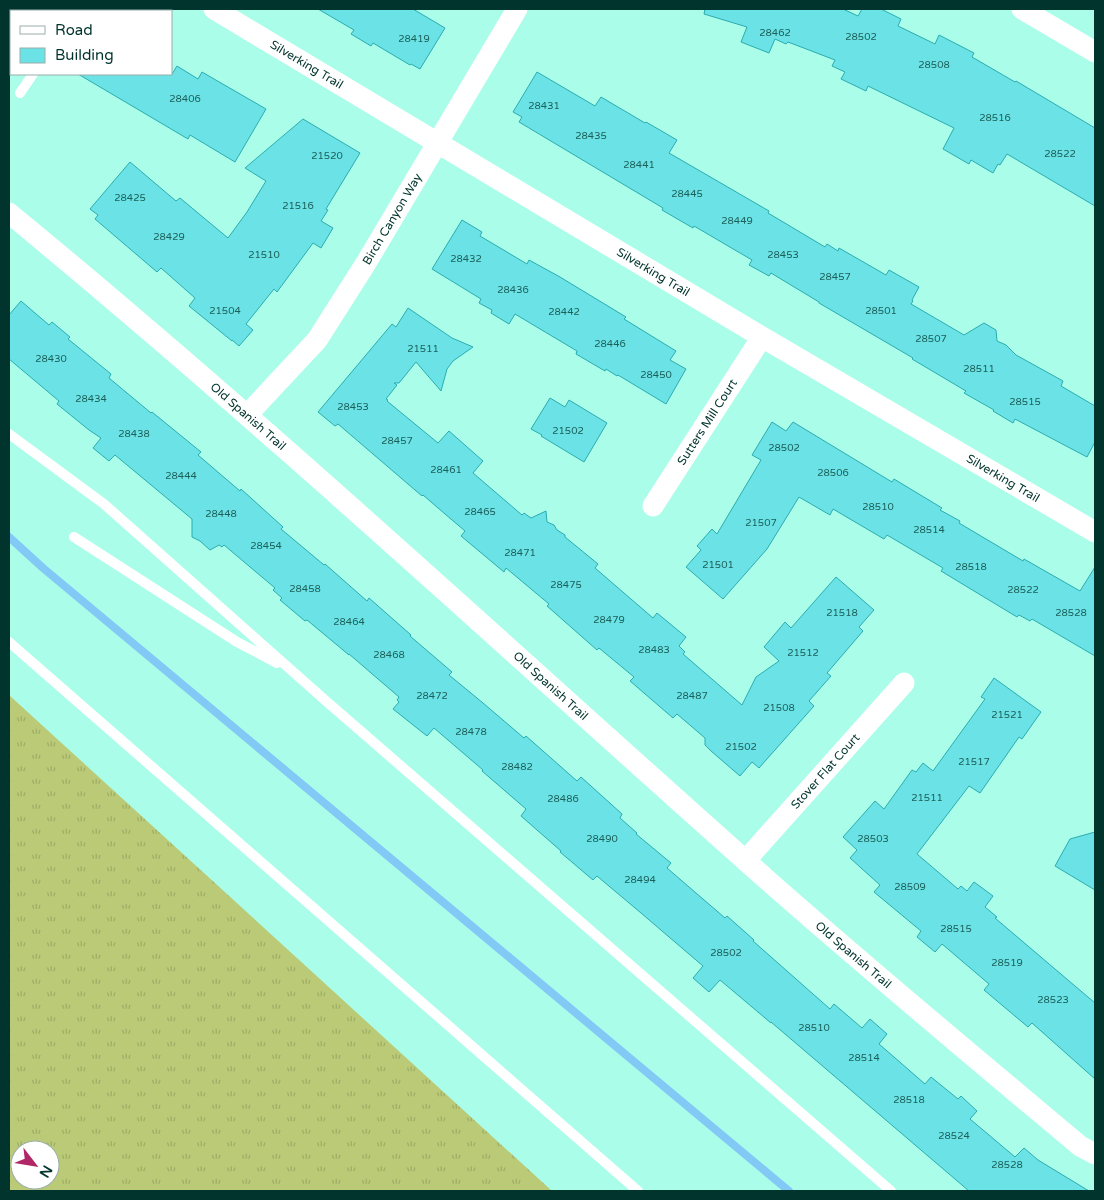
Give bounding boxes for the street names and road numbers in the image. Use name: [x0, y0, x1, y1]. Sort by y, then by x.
street label: Silverking Trail: [268, 37, 346, 92]
street label: Birch Canyon Way: [360, 170, 425, 267]
street label: Silverking Trail: [614, 245, 692, 299]
street label: Sutters Mill Court: [674, 376, 740, 468]
street label: Old Spanish Trail: [208, 380, 289, 453]
street label: Silverking Trail: [964, 451, 1042, 505]
street label: Old Spanish Trail: [510, 649, 591, 723]
street label: Stover Flat Court: [788, 730, 863, 812]
street label: Old Spanish Trail: [813, 918, 894, 991]

